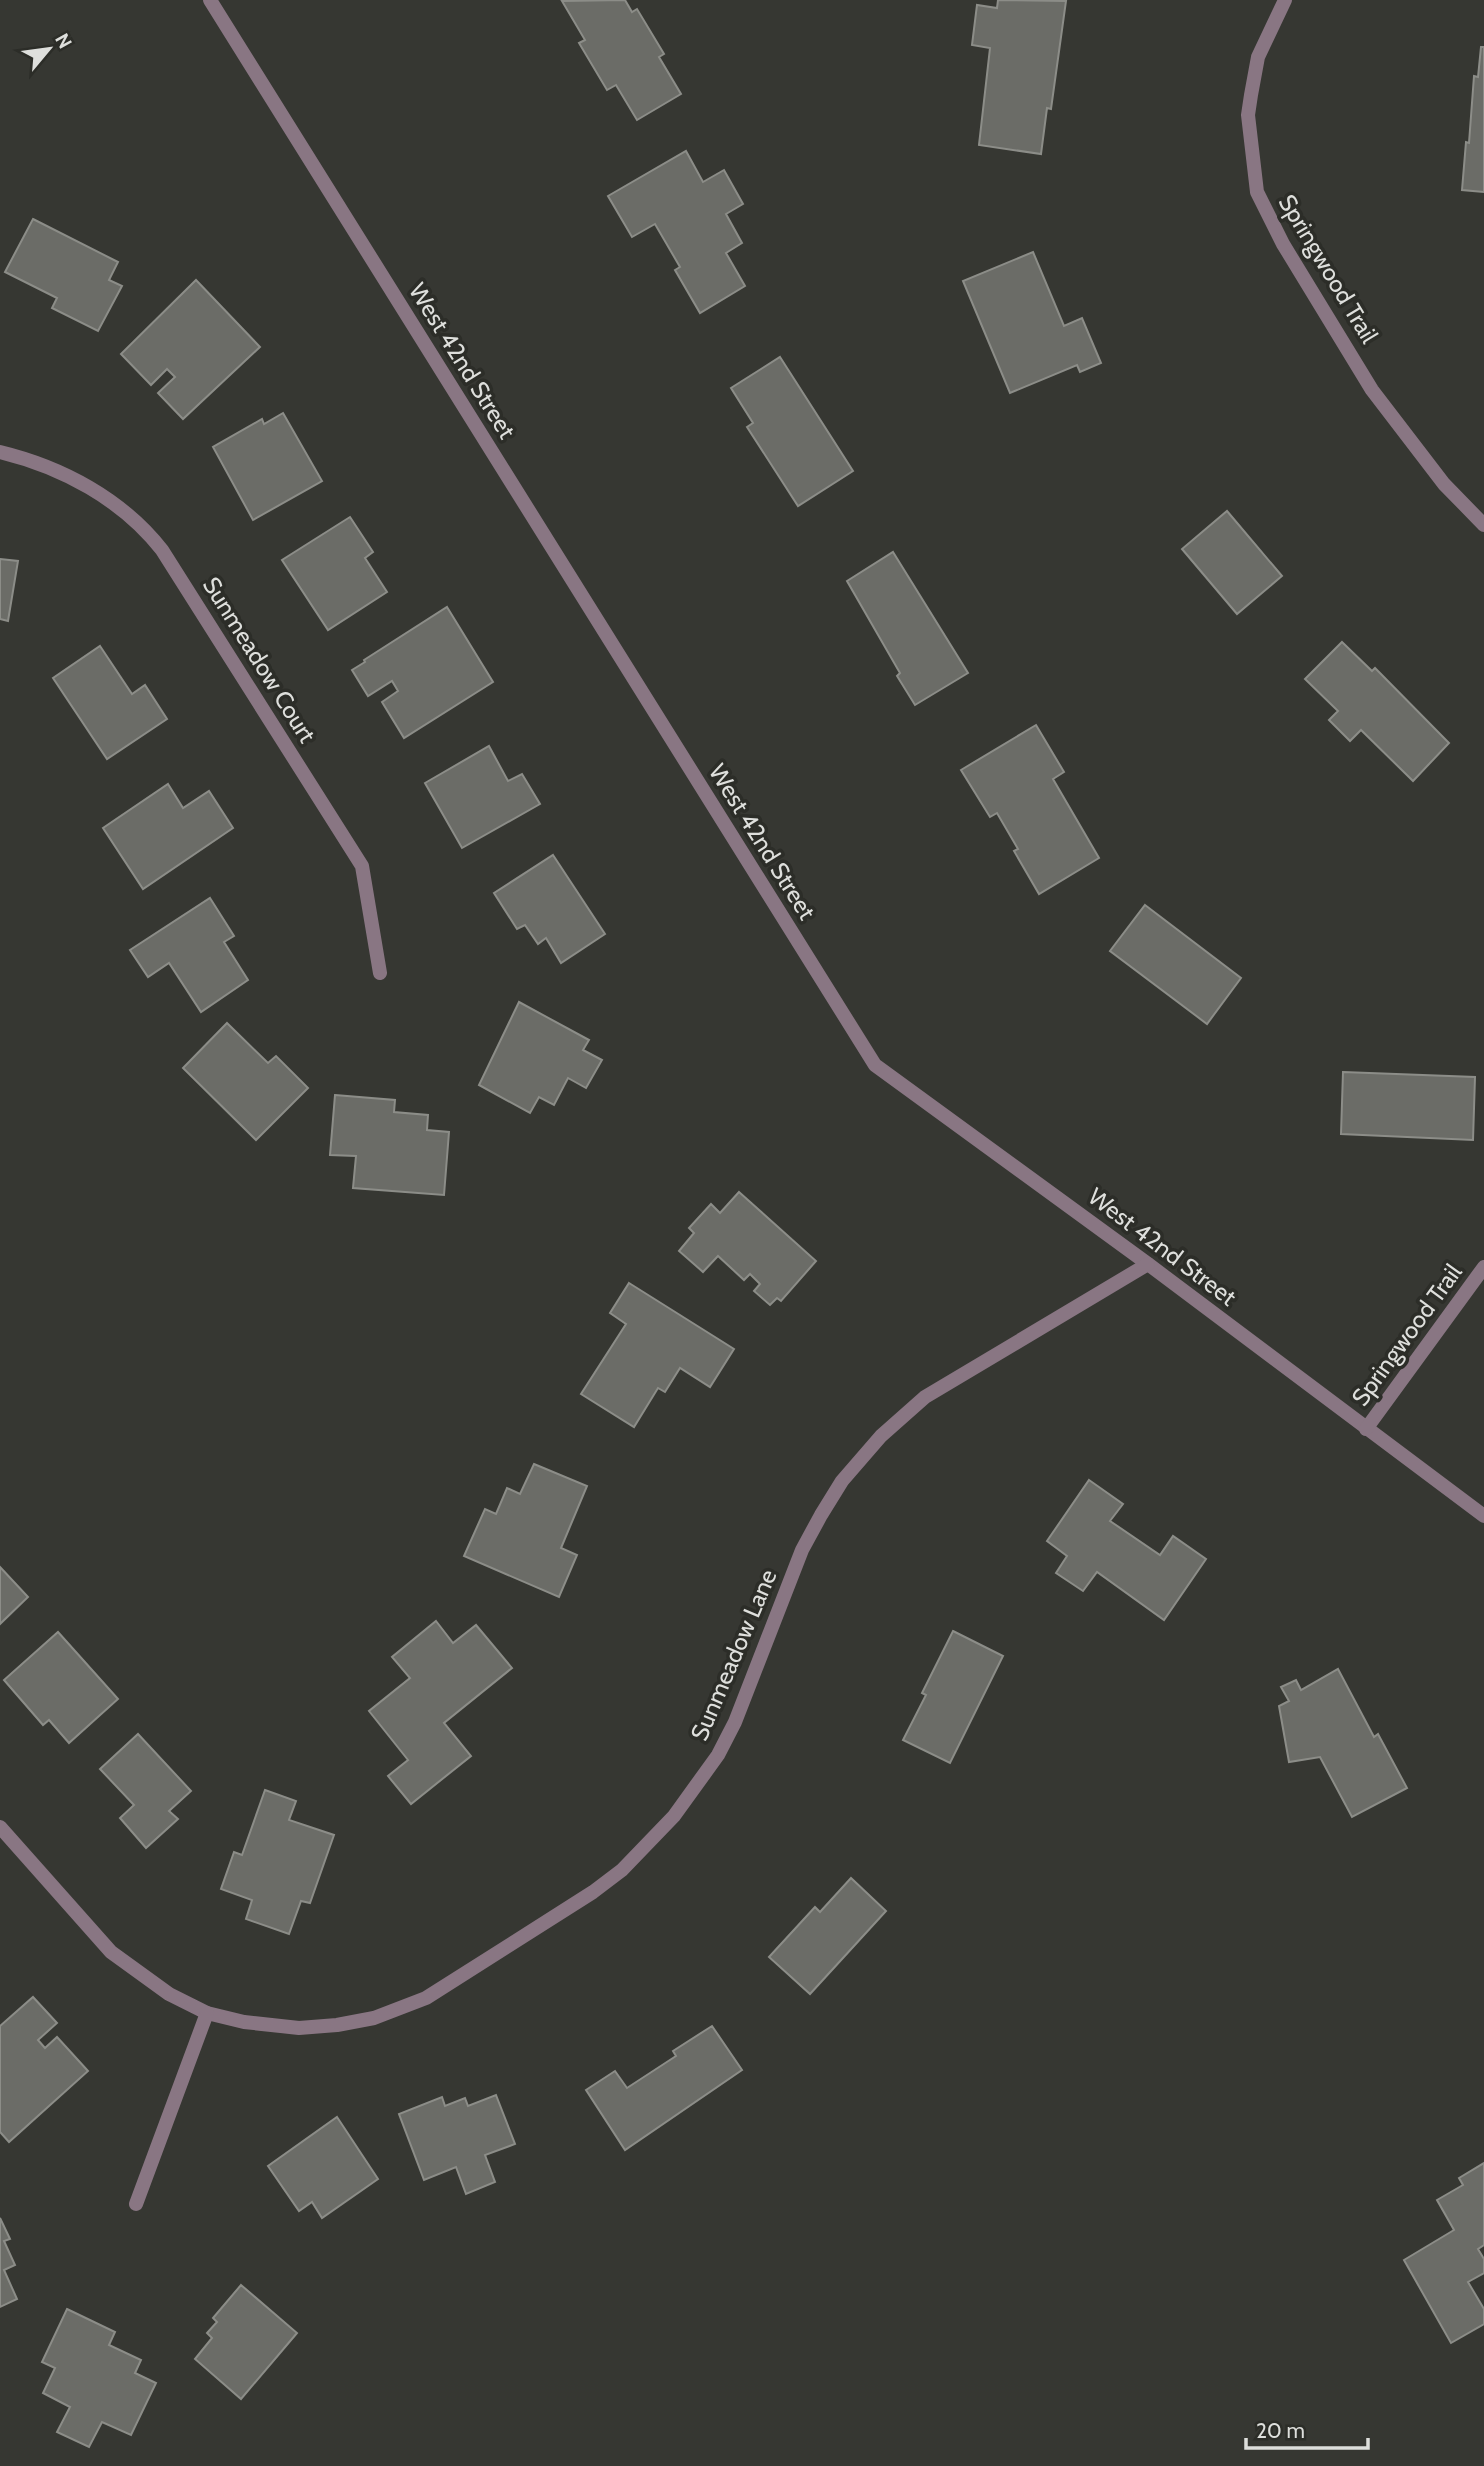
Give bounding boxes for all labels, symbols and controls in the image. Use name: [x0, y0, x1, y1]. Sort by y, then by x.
north arrow: [14, 14, 84, 84]
text: N: [50, 30, 77, 52]
street label: Springwood Trail: [1273, 189, 1384, 349]
street label: West 42nd Street: [403, 278, 522, 444]
street label: Sunmeadow Court: [197, 572, 322, 748]
street label: West 42nd Street: [703, 759, 822, 925]
street label: West 42nd Street: [1083, 1182, 1242, 1312]
street label: Springwood Trail: [1345, 1258, 1468, 1411]
street label: Sunmeadow Lane: [684, 1565, 783, 1745]
scale bar: [1246, 2406, 1368, 2450]
text: 20 m: [1256, 2418, 1305, 2443]

